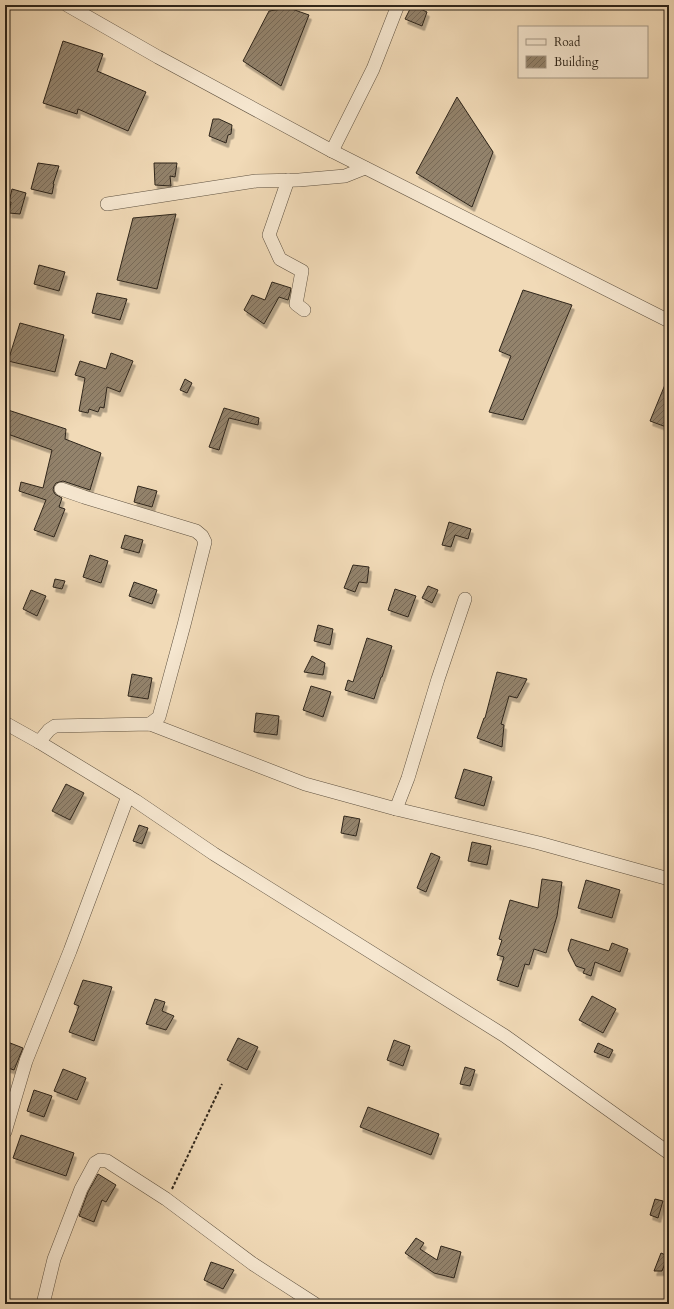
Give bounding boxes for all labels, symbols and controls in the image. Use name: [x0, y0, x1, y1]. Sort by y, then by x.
legend: [518, 26, 648, 78]
text: Road: [554, 34, 581, 50]
text: Building: [554, 54, 599, 70]

